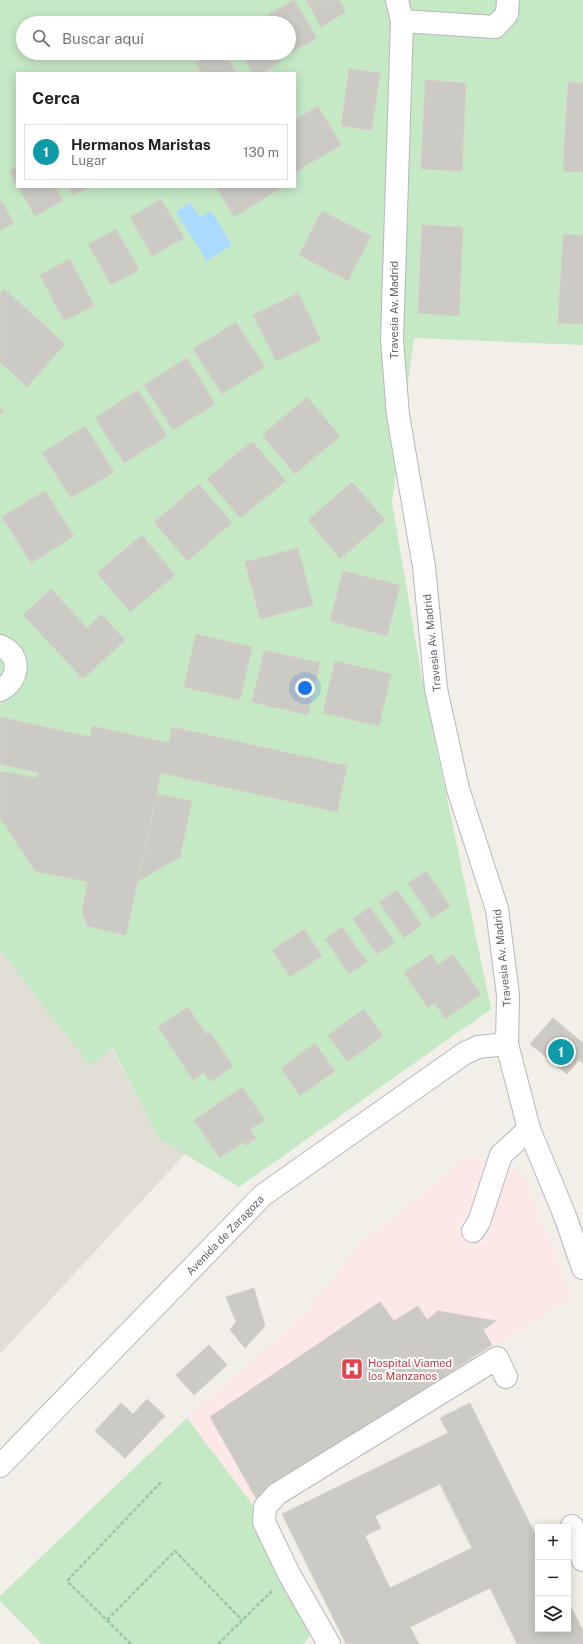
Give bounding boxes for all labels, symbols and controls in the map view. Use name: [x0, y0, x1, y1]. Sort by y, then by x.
search box: [16, 16, 296, 60]
icon: search: [30, 27, 52, 49]
text: Buscar aquí: [62, 30, 144, 47]
text: Cerca: [32, 88, 80, 108]
text: Hermanos Maristas: [71, 136, 211, 153]
text: 1: [43, 145, 49, 160]
text: 130 m: [243, 145, 279, 160]
text: Lugar: [71, 153, 106, 168]
street label: Travesia Av. Madrid: [388, 261, 400, 359]
street label: Travesia Av. Madrid: [421, 594, 443, 692]
your location: [295, 678, 315, 698]
street label: Travesia Av. Madrid: [491, 909, 513, 1007]
pin: 1: [548, 1037, 574, 1067]
street label: Avenida de Zaragoza: [184, 1193, 266, 1277]
hospital icon: Hospital Viamed los Manzanos: [339, 1356, 365, 1382]
place label: Hospital Viamed los Manzanos: [368, 1357, 452, 1382]
map controls: [535, 1524, 571, 1632]
button: +: [535, 1524, 571, 1560]
button: −: [535, 1560, 571, 1596]
button: layers: [535, 1596, 571, 1632]

